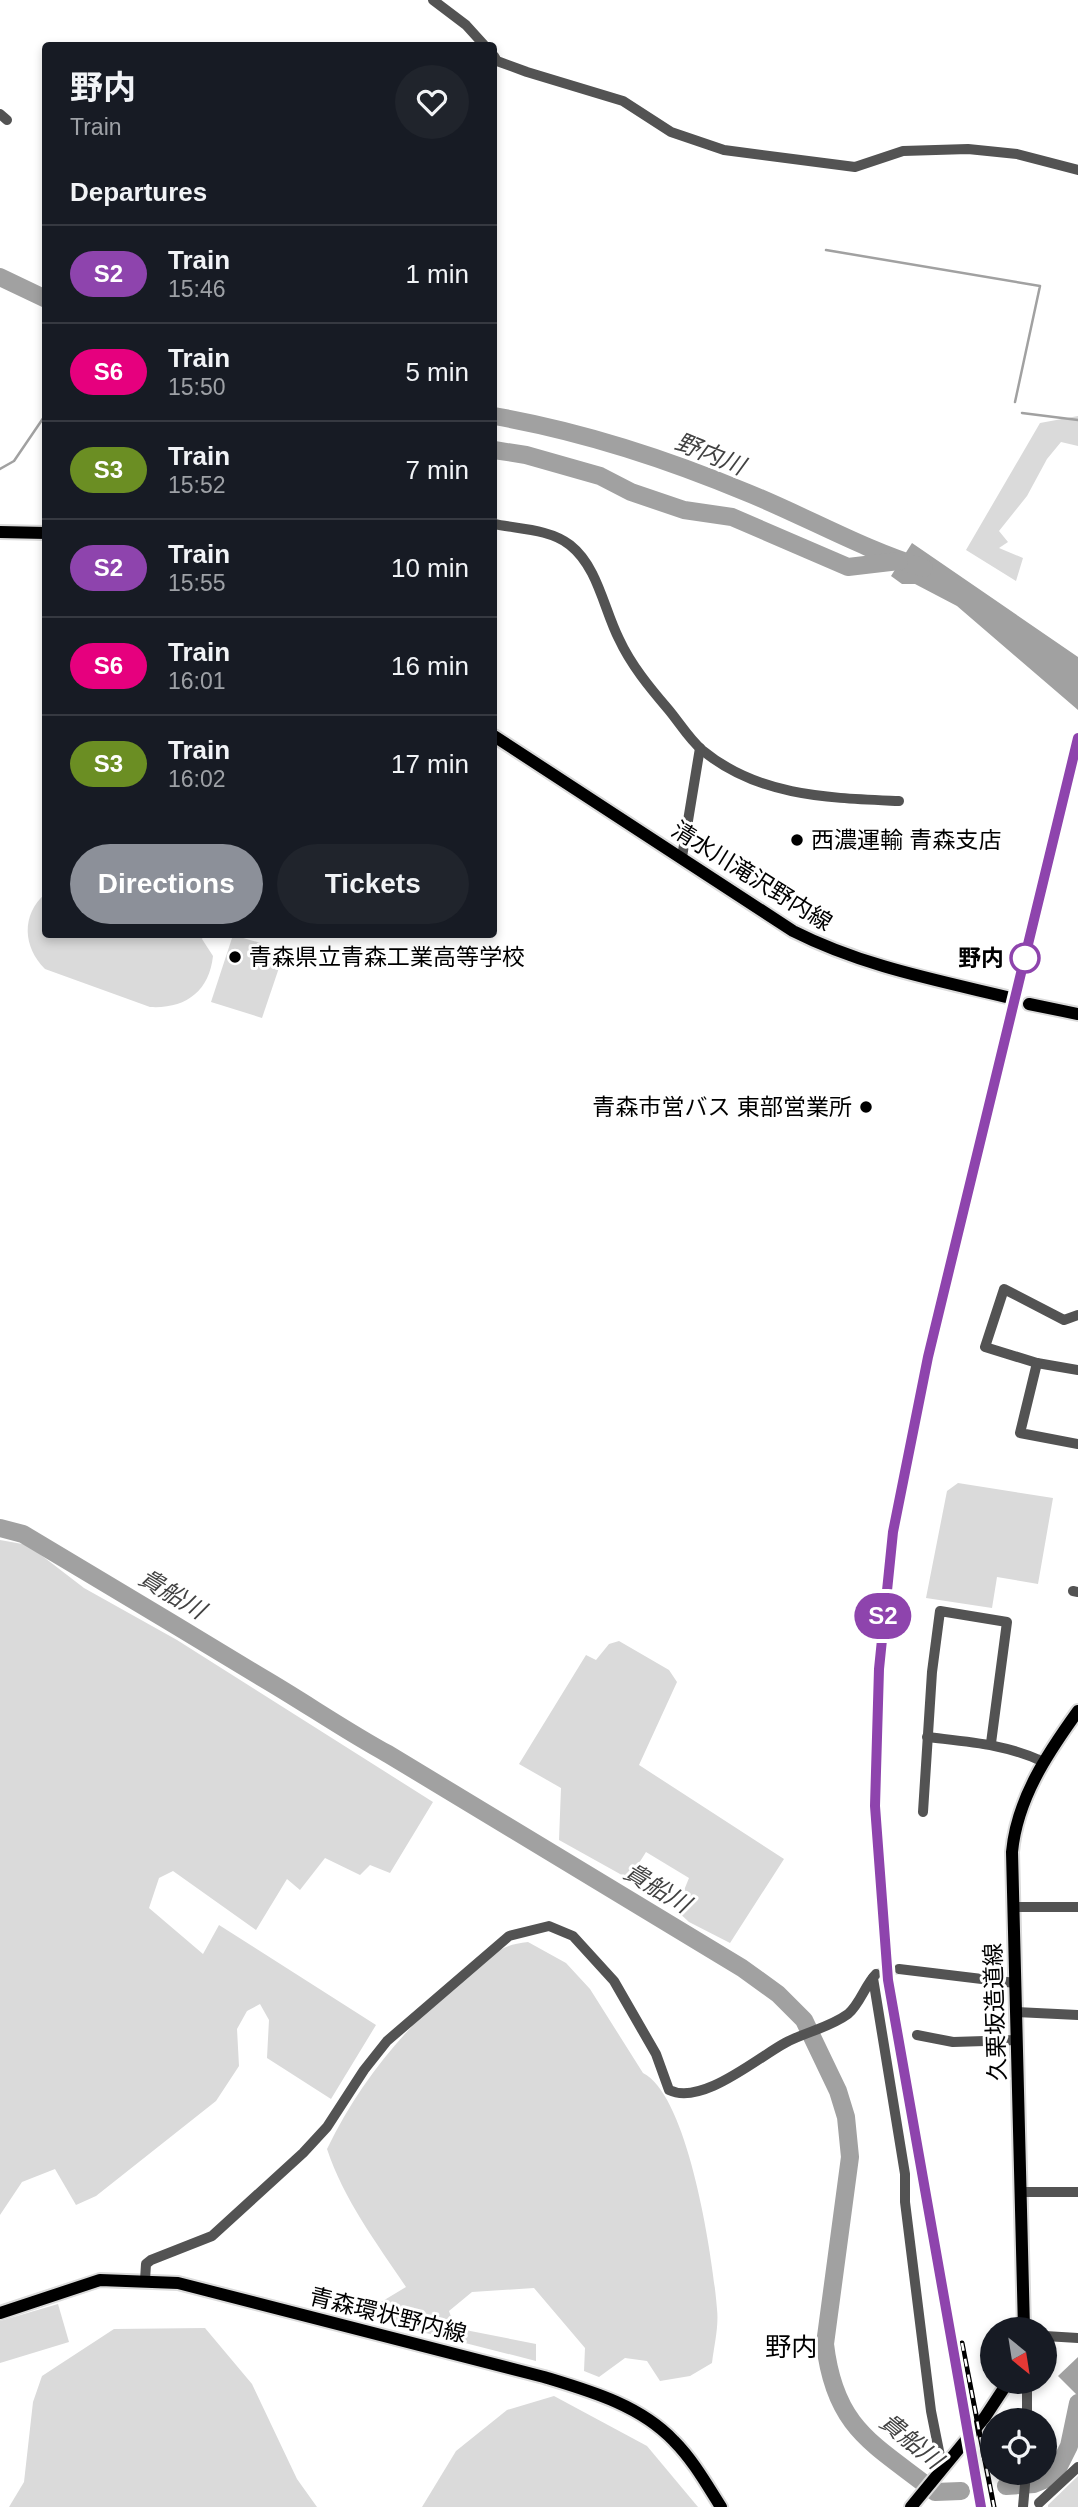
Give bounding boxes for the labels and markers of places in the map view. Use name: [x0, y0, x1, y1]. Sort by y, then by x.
place label: 西濃運輸 青森支店: [811, 827, 1001, 853]
marker: 西濃運輸 青森支店: [789, 832, 805, 848]
marker: 野内: [1010, 943, 1040, 973]
place label: 青森県立青森工業高等学校: [249, 944, 525, 970]
place label: 野内: [958, 945, 1004, 971]
marker: 青森県立青森工業高等学校: [227, 949, 243, 965]
place label: 青森市営バス 東部営業所: [593, 1094, 852, 1120]
marker: 青森市営バス 東部営業所: [858, 1099, 874, 1115]

